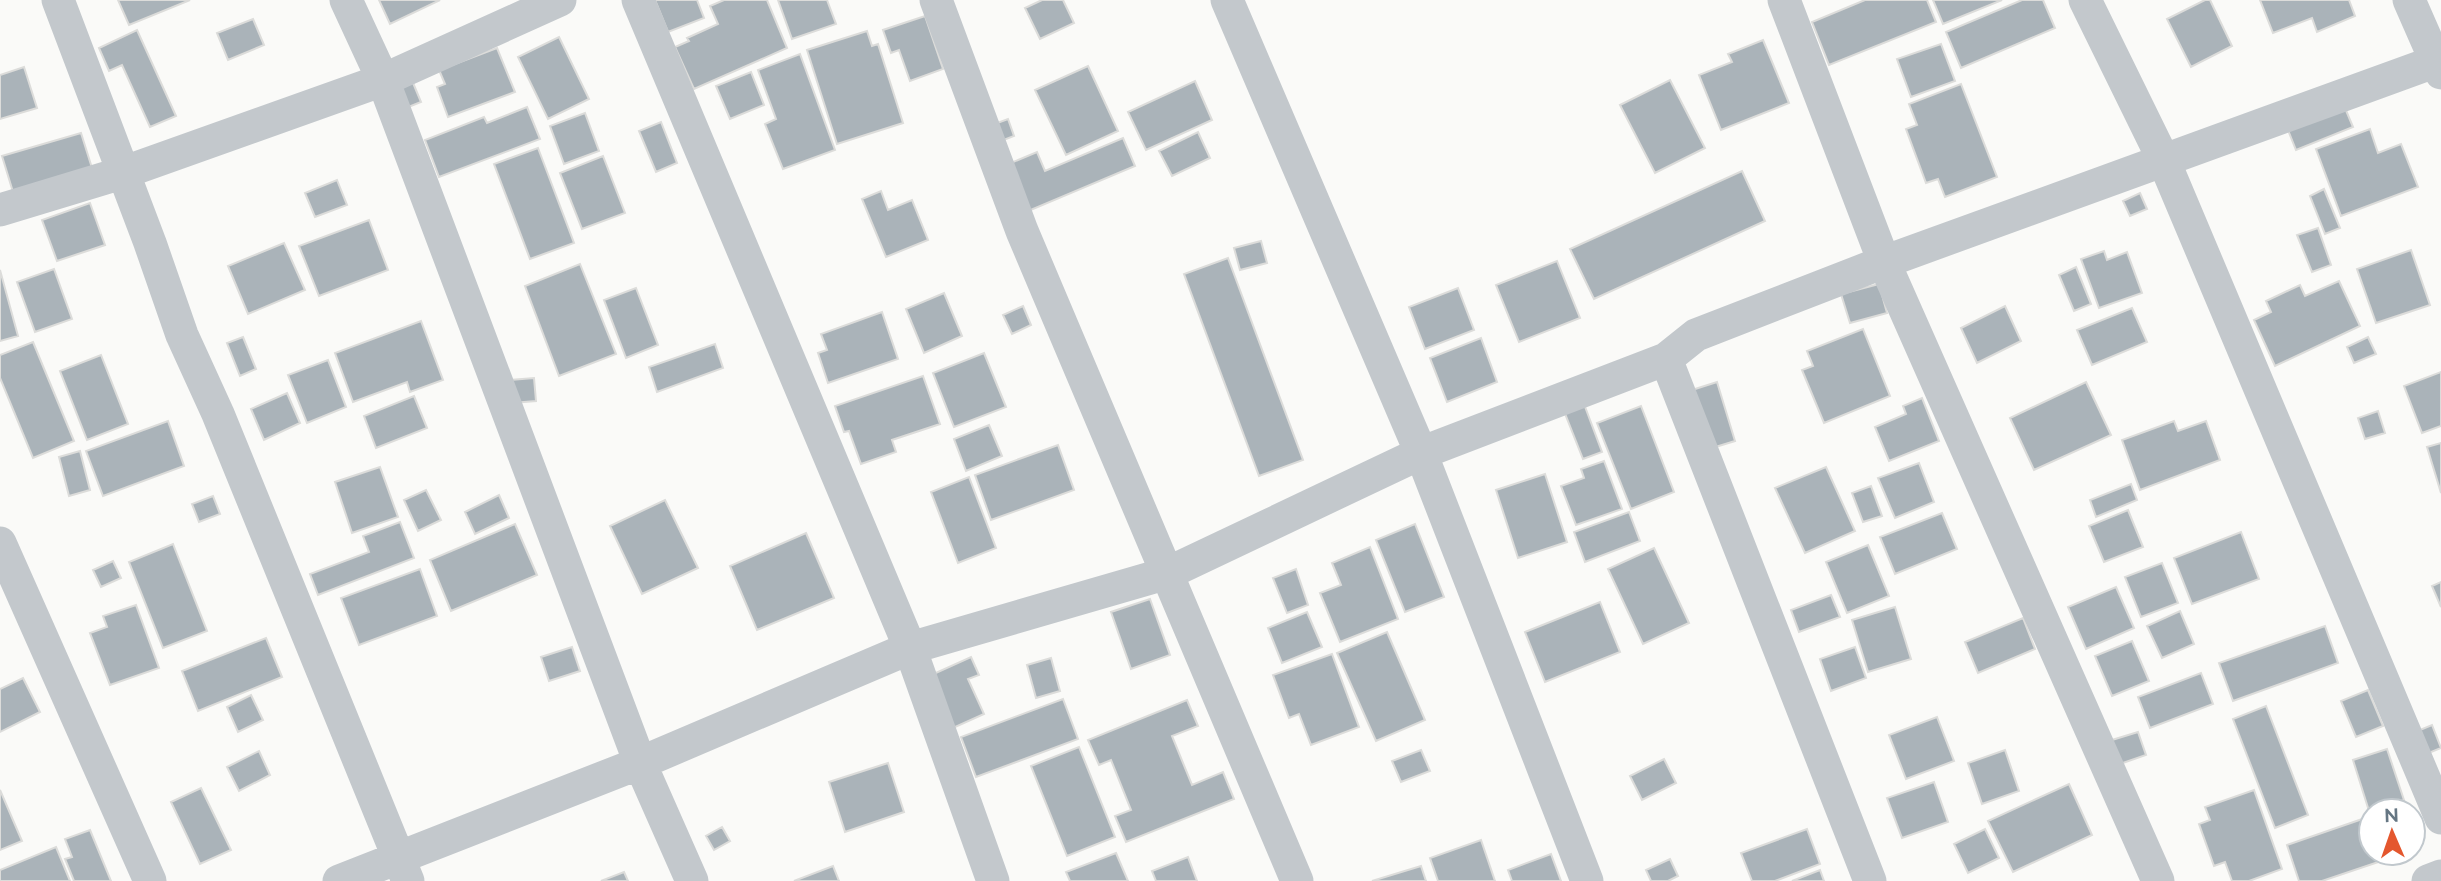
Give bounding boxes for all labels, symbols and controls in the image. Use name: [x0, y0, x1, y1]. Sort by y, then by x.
north arrow: [2357, 797, 2427, 867]
text: N: [2384, 804, 2399, 826]

